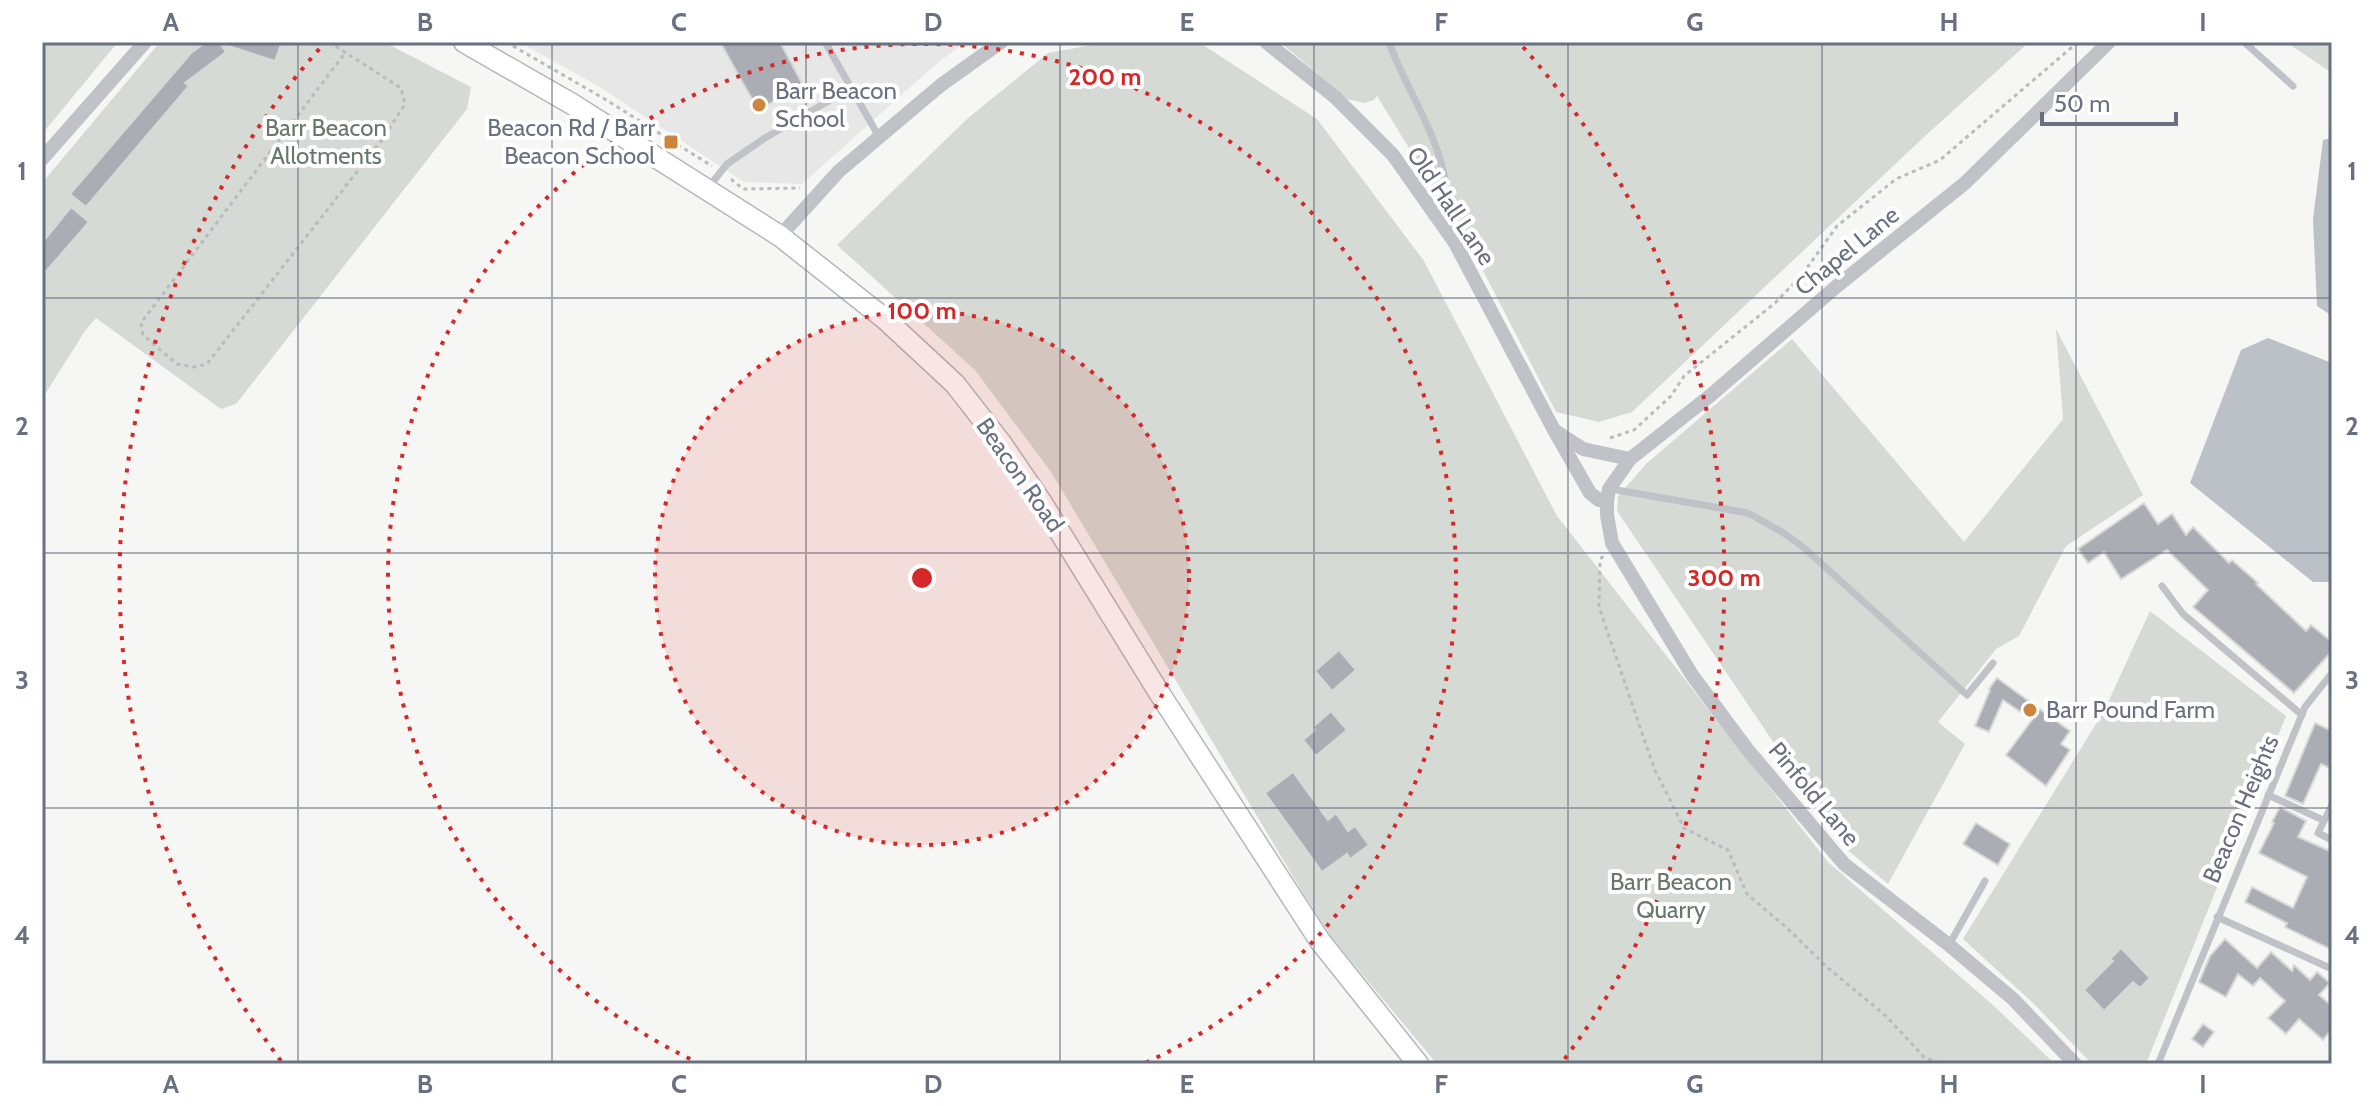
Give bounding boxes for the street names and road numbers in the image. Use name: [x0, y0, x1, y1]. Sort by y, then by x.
street label: Old Hall Lane: [1401, 141, 1502, 271]
street label: Chapel Lane: [1789, 200, 1904, 301]
street label: Beacon Road: [970, 412, 1070, 537]
street label: Beacon Heights: [2196, 731, 2285, 887]
street label: Pinfold Lane: [1763, 736, 1866, 851]

